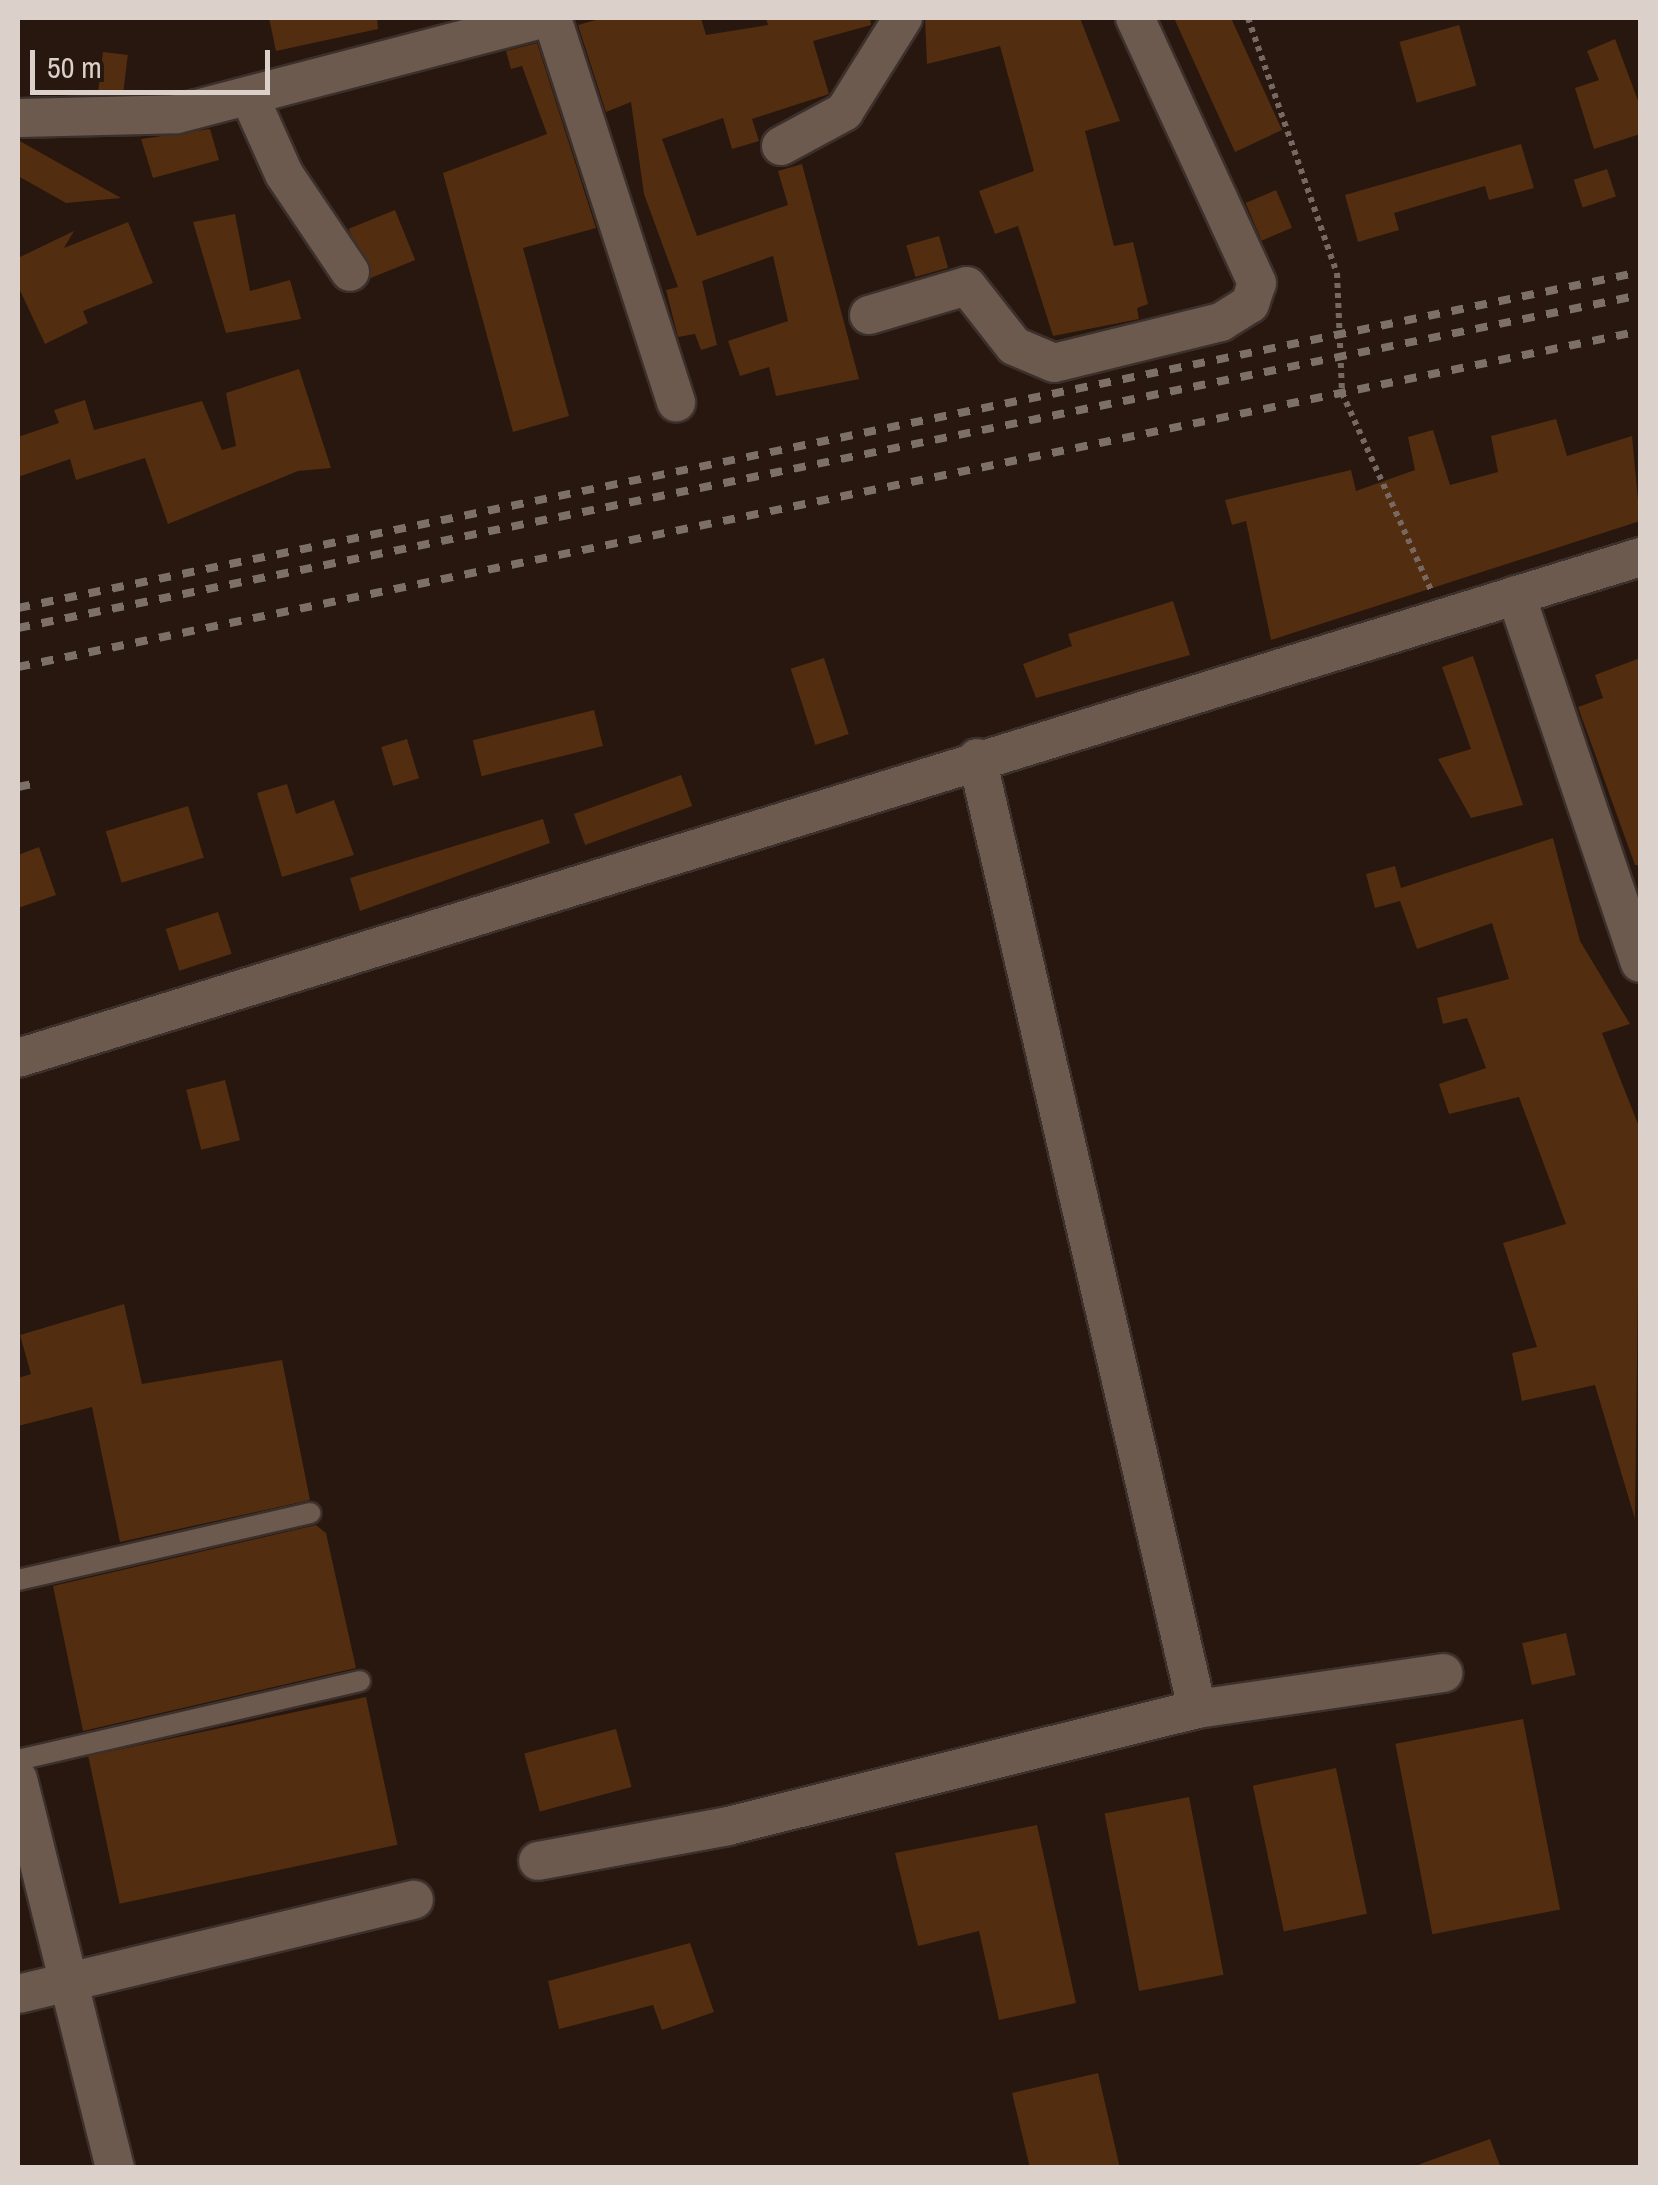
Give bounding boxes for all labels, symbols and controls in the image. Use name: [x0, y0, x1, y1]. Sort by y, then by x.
scale bar: [35, 30, 275, 92]
text: 50 m: [47, 47, 102, 87]

